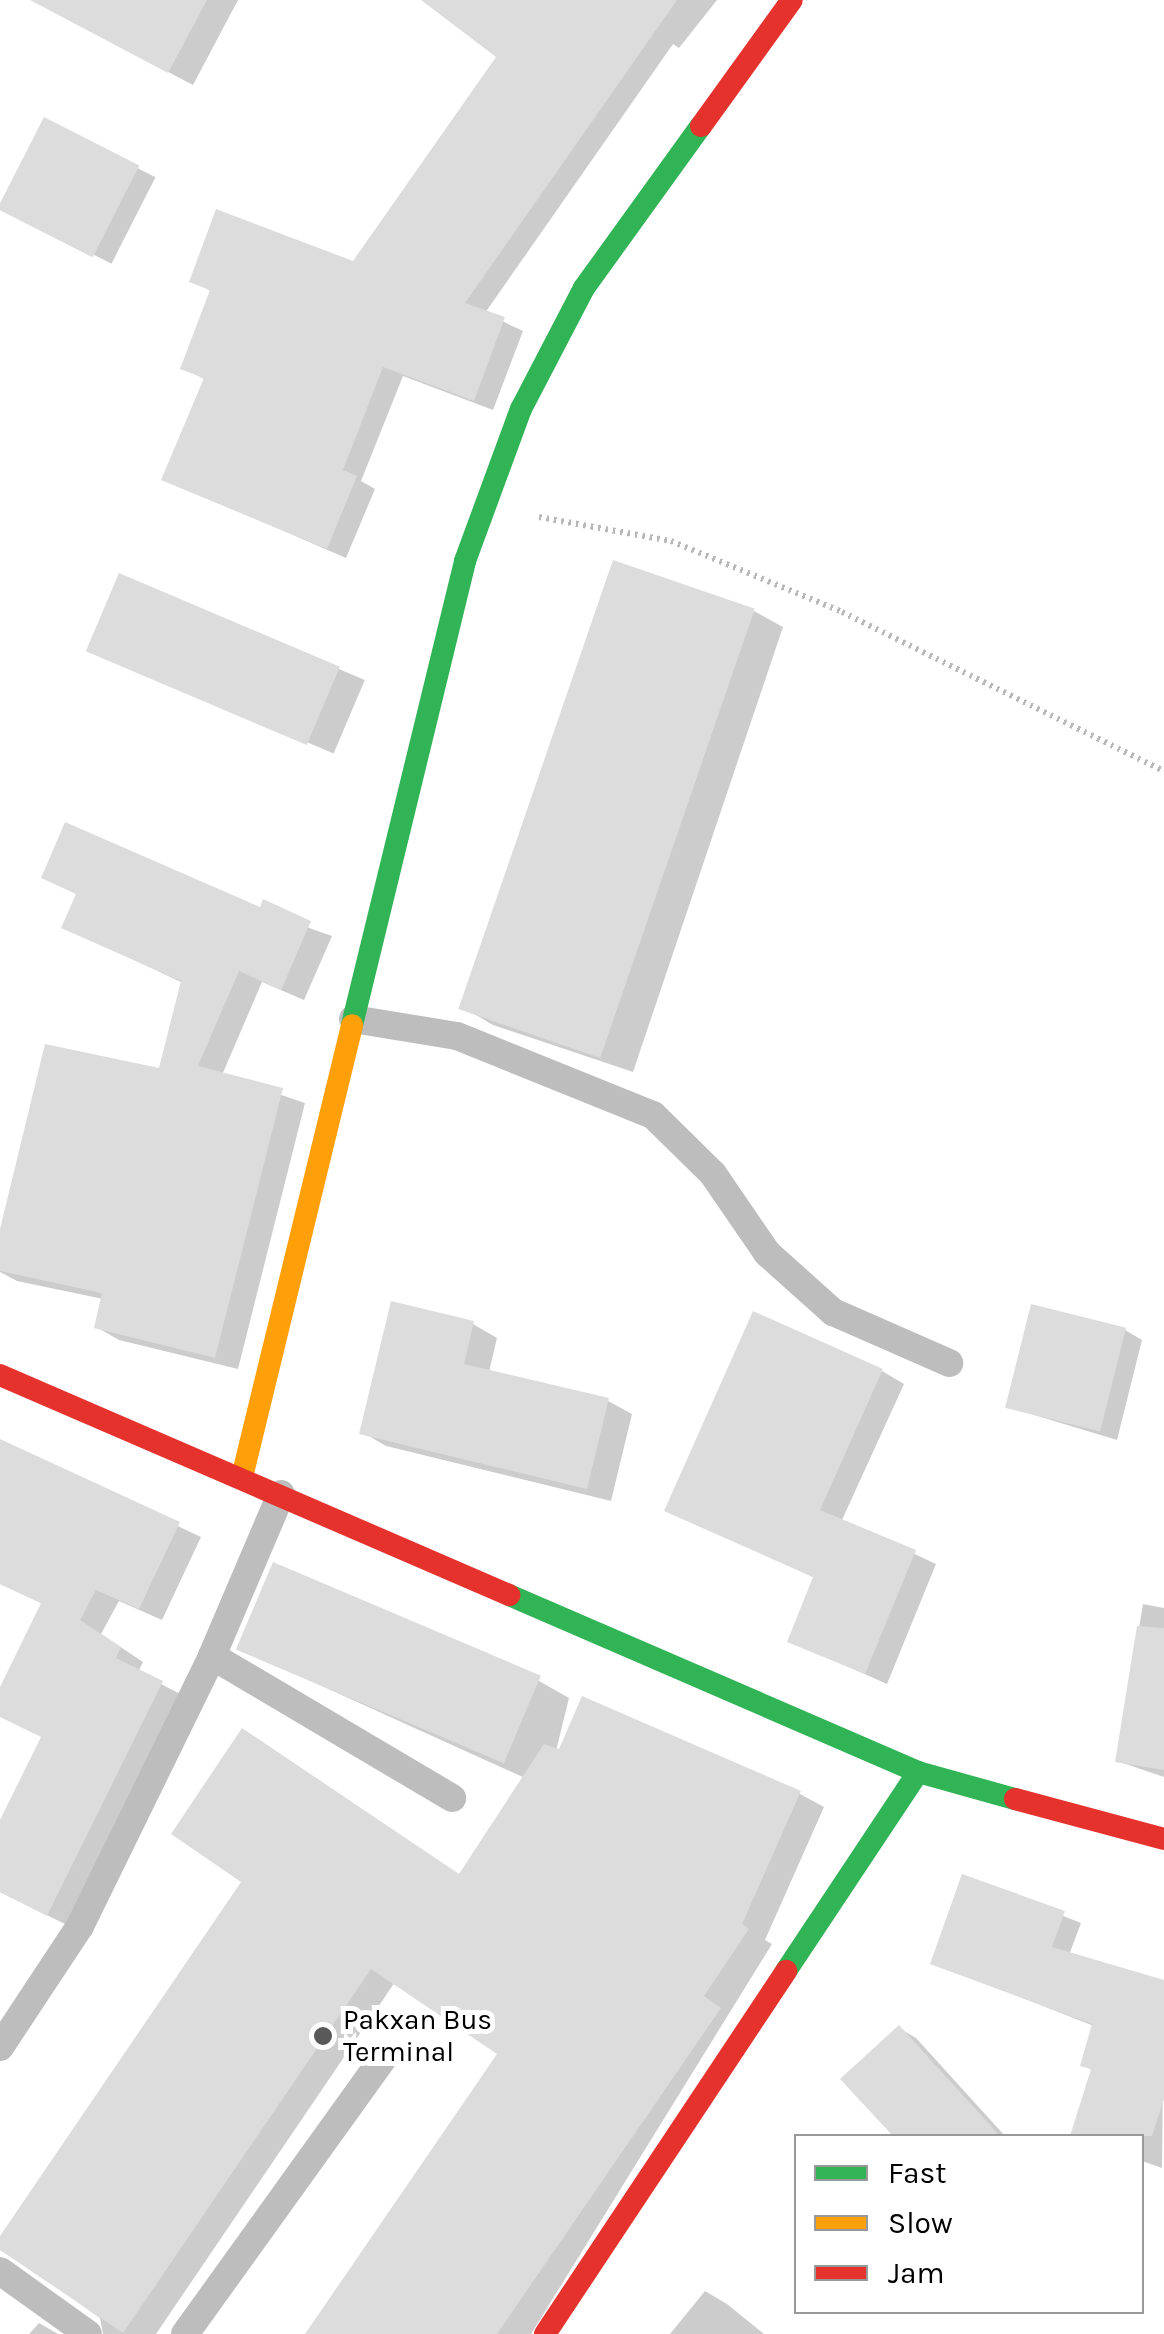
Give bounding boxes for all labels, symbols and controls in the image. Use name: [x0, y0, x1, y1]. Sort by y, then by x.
place label: Pakxan Bus Terminal: [343, 2003, 492, 2069]
marker: Pakxan Bus Terminal: [312, 2025, 334, 2047]
legend: [794, 2134, 1144, 2314]
text: Fast: [888, 2155, 947, 2191]
text: Slow: [888, 2205, 953, 2241]
text: Jam: [888, 2255, 945, 2291]

